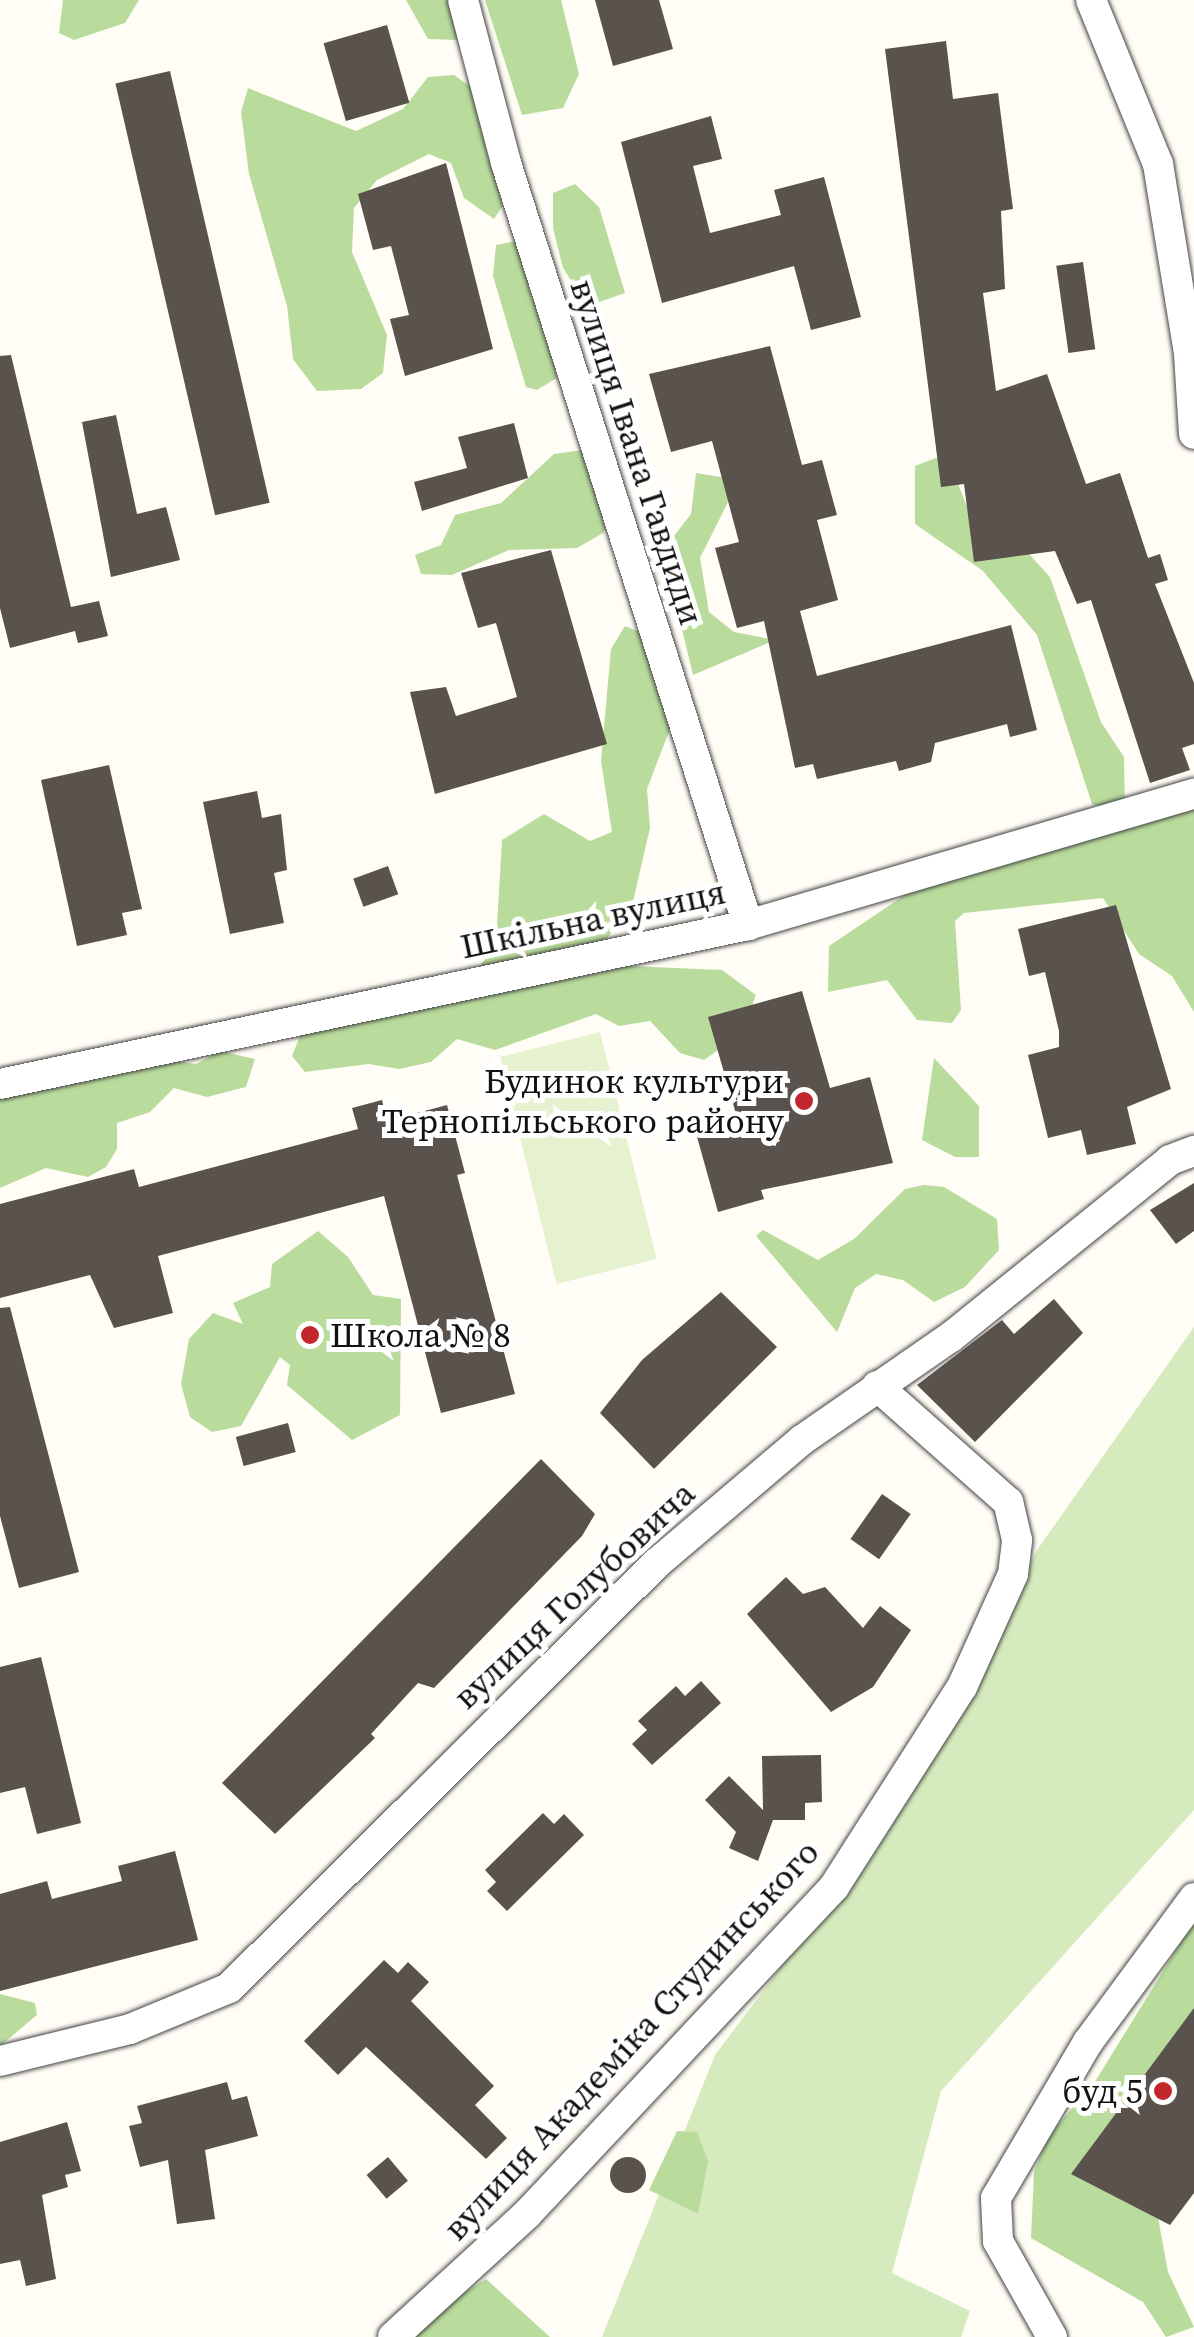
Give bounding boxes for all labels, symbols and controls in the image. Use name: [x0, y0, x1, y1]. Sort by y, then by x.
street label: вулиця Івана Гавдиди: [561, 274, 713, 630]
street label: Шкільна вулиця: [457, 870, 729, 968]
place label: Будинок культури Тернопільського району: [382, 1060, 784, 1142]
marker: Будинок культури Тернопільського району: [793, 1090, 815, 1112]
place label: Школа № 8: [330, 1314, 511, 1356]
marker: Школа № 8: [299, 1324, 321, 1346]
street label: вулиця Голубовича: [445, 1472, 703, 1718]
street label: вулиця Академіка Студинського: [434, 1831, 828, 2249]
place label: буд 5: [1062, 2070, 1143, 2112]
marker: буд 5: [1152, 2080, 1174, 2102]

